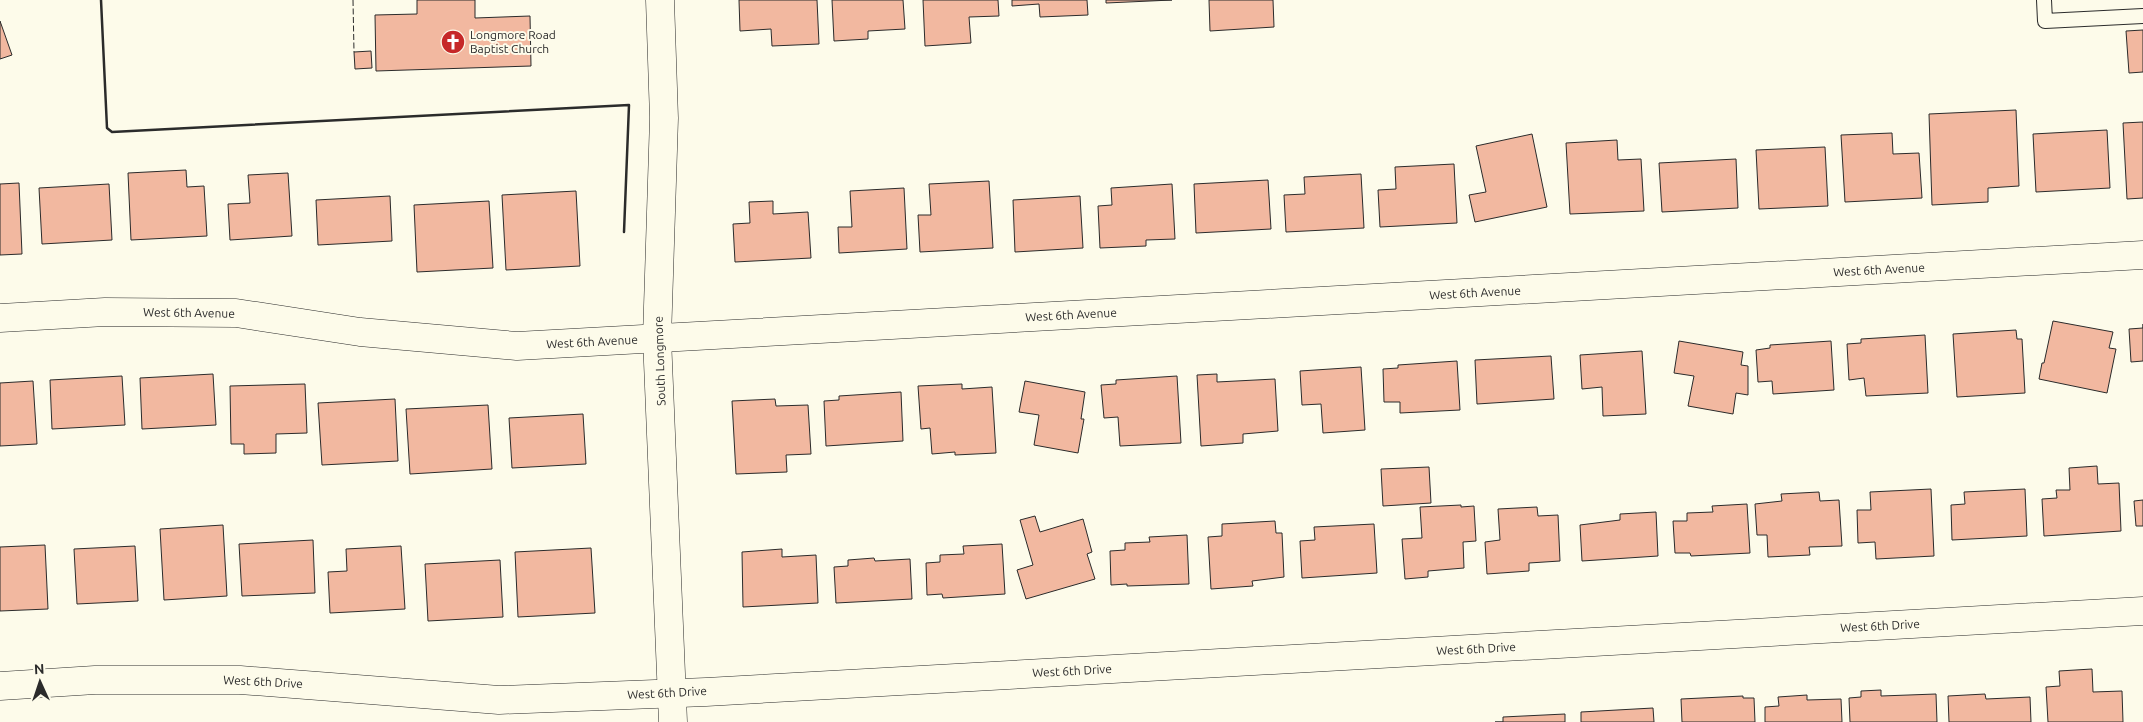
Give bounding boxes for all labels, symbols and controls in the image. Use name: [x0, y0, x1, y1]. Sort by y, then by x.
place label: Longmore Road Baptist Church: [470, 28, 556, 55]
church icon: Longmore Road Baptist Church: [440, 29, 466, 55]
street label: West 6th Avenue: [1833, 261, 1925, 278]
street label: West 6th Avenue: [1429, 284, 1521, 301]
street label: West 6th Avenue: [143, 305, 235, 320]
street label: West 6th Avenue: [1025, 306, 1117, 323]
street label: South Longmore: [651, 316, 668, 406]
street label: West 6th Avenue: [546, 333, 638, 350]
street label: West 6th Drive: [1840, 617, 1920, 634]
street label: West 6th Drive: [1436, 640, 1516, 657]
north arrow: [15, 657, 65, 707]
text: N: [34, 661, 45, 677]
street label: West 6th Drive: [1032, 662, 1112, 679]
street label: West 6th Drive: [223, 673, 303, 690]
street label: West 6th Drive: [627, 684, 707, 701]

